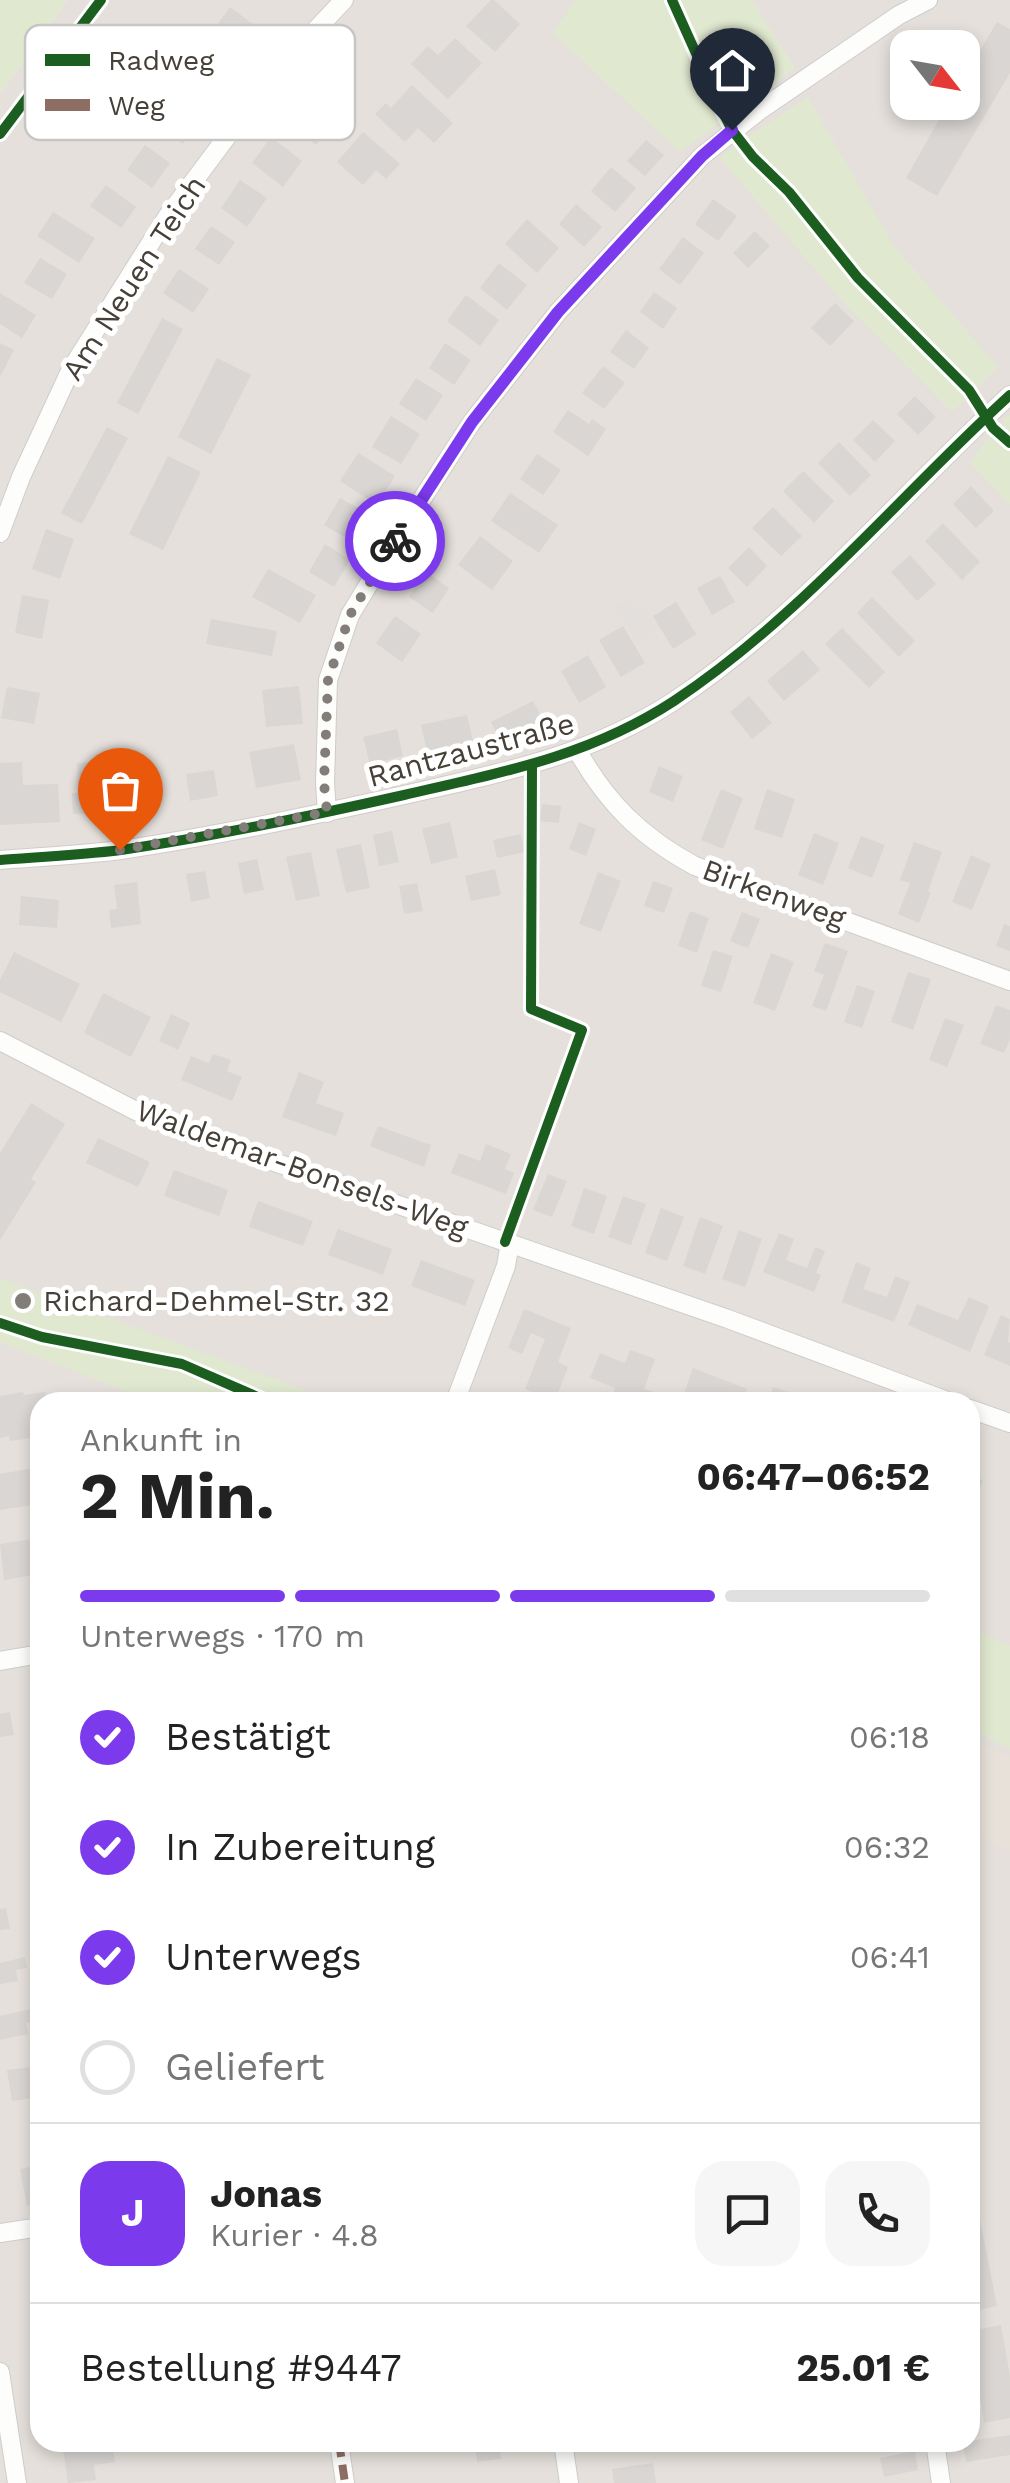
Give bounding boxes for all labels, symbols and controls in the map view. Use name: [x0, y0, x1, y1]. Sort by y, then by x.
legend: [25, 25, 355, 140]
pin: [690, 28, 775, 131]
north arrow: [890, 30, 980, 120]
map controls: [890, 30, 980, 120]
icon: home: [705, 43, 760, 98]
text: Radweg: [108, 44, 214, 77]
text: Weg: [108, 89, 165, 122]
street label: Am Neuen Teich: [54, 169, 213, 387]
courier: [345, 491, 445, 591]
icon: bike: [368, 514, 423, 569]
street label: Rantzaustraße: [364, 705, 578, 794]
pin: [78, 748, 163, 851]
icon: bag: [93, 763, 148, 818]
street label: Birkenweg: [698, 851, 851, 936]
street label: Waldemar-Bonsels-Weg: [132, 1092, 473, 1245]
place label: Richard-Dehmel-Str. 32: [43, 1283, 390, 1318]
marker: Richard-Dehmel-Str. 32: [12, 1290, 34, 1312]
text: Ankunft in: [80, 1421, 242, 1459]
text: 06:47–06:52: [697, 1455, 930, 1499]
text: 2 Min.: [80, 1458, 275, 1534]
text: Unterwegs · 170 m: [80, 1617, 365, 1655]
icon: check: [80, 1710, 135, 1765]
text: Bestätigt: [165, 1715, 331, 1759]
text: 06:18: [849, 1718, 930, 1756]
icon: check: [80, 1820, 135, 1875]
text: In Zubereitung: [165, 1825, 435, 1869]
text: 06:32: [844, 1828, 930, 1866]
icon: check: [80, 1930, 135, 1985]
text: Unterwegs: [165, 1935, 362, 1979]
text: 06:41: [850, 1938, 930, 1976]
text: Geliefert: [165, 2045, 325, 2089]
button: chat: [695, 2161, 800, 2266]
button: phone: [825, 2161, 930, 2266]
text: Jonas: [210, 2172, 322, 2216]
text: J: [121, 2191, 144, 2235]
text: Kurier · 4.8: [210, 2216, 379, 2254]
text: Bestellung #9447: [80, 2346, 402, 2390]
text: 25.01 €: [796, 2346, 930, 2390]

